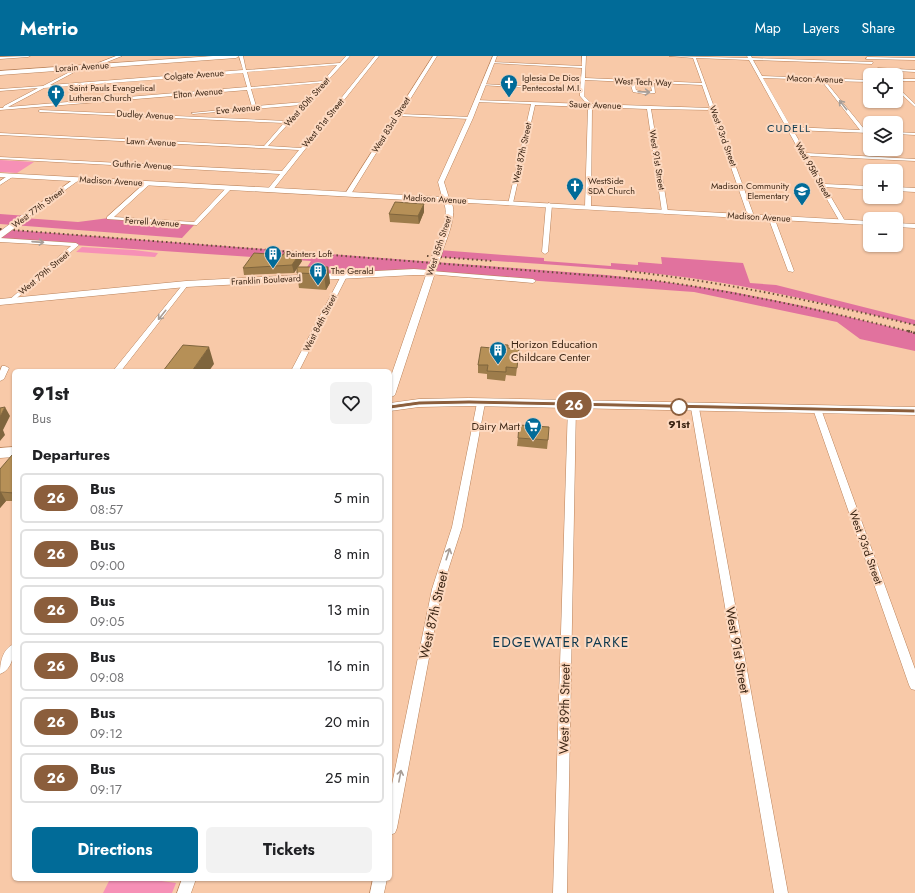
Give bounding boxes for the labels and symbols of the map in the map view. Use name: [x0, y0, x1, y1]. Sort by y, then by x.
street label: Lorain Avenue: [54, 58, 110, 75]
street label: Colgate Avenue: [164, 66, 225, 83]
place label: Iglesia De Dios Pentecostal M.I.: [522, 71, 582, 94]
street label: Macon Avenue: [787, 71, 844, 86]
street label: West 80th Street: [281, 73, 333, 129]
church icon: Iglesia De Dios Pentecostal M.I.: [499, 73, 519, 98]
street label: West Tech Way: [614, 74, 672, 89]
place label: Saint Pauls Evangelical Lutheran Church: [69, 81, 155, 104]
church icon: Saint Pauls Evangelical Lutheran Church: [46, 83, 66, 108]
street label: Elton Avenue: [173, 84, 224, 101]
one-way arrow: [637, 89, 650, 96]
street label: West 83rd Street: [368, 94, 413, 155]
street label: West 81st Street: [299, 95, 347, 150]
street label: Sauer Avenue: [569, 97, 622, 112]
street label: Eve Avenue: [215, 100, 261, 117]
one-way arrow: [838, 100, 847, 111]
street label: West 93rd Street: [706, 104, 741, 169]
street label: Dudley Avenue: [116, 107, 174, 123]
street label: West 87th Street: [509, 120, 534, 185]
district label: CUDELL: [767, 120, 811, 136]
street label: West 91st Street: [646, 129, 669, 192]
street label: Lawn Avenue: [126, 134, 177, 149]
street label: West 95th Street: [792, 139, 835, 201]
street label: Guthrie Avenue: [112, 156, 172, 173]
street label: Madison Avenue: [79, 172, 143, 189]
place label: WestSide SDA Church: [588, 174, 635, 197]
church icon: WestSide SDA Church: [565, 176, 585, 201]
place label: Madison Community Elementary: [711, 179, 789, 202]
school or university icon: Madison Community Elementary: [792, 181, 812, 206]
street label: West 77th Street: [9, 184, 67, 231]
street label: Madison Avenue: [403, 190, 467, 207]
street label: Madison Avenue: [727, 208, 791, 225]
street label: Ferrell Avenue: [124, 213, 180, 230]
street label: West 85th Street: [423, 213, 455, 278]
one-way arrow: [31, 239, 44, 246]
building icon: Painters Loft: [263, 244, 283, 269]
street label: West 79th Street: [16, 247, 72, 298]
place label: Painters Loft: [286, 247, 333, 260]
building icon: The Gerald: [308, 261, 328, 286]
place label: The Gerald: [331, 264, 373, 277]
street label: Franklin Boulevard: [231, 271, 301, 288]
street label: West 84th Street: [300, 291, 340, 354]
one-way arrow: [157, 309, 166, 320]
place label: Horizon Education Childcare Center: [511, 336, 597, 365]
building icon: Horizon Education Childcare Center: [488, 340, 508, 365]
line badge: 26: [556, 392, 592, 418]
marker: 91st: [670, 398, 688, 416]
supermarket icon: Dairy Mart: [523, 416, 543, 441]
place label: 91st: [668, 416, 690, 432]
place label: Dairy Mart: [472, 418, 520, 434]
street label: West 93rd Street: [845, 508, 887, 587]
one-way arrow: [445, 547, 452, 560]
street label: West 87th Street: [414, 569, 453, 661]
street label: West 91st Street: [721, 605, 755, 696]
district label: EDGEWATER PARKE: [492, 632, 630, 652]
street label: West 89th Street: [554, 663, 575, 754]
one-way arrow: [397, 770, 405, 783]

